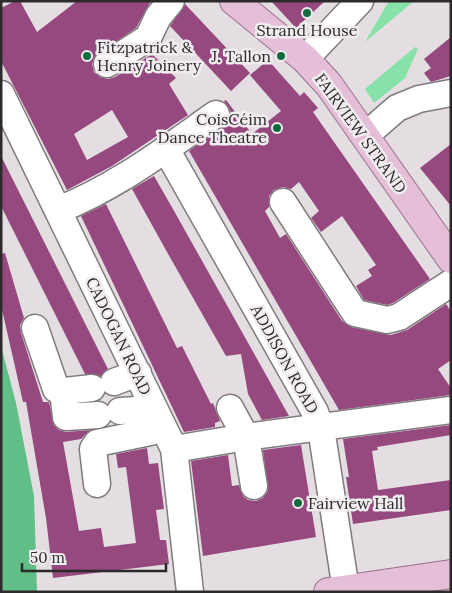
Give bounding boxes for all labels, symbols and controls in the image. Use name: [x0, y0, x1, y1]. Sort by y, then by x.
marker: Strand House: [301, 7, 313, 19]
place label: Strand House: [257, 20, 358, 40]
place label: Fitzpatrick & Henry Joinery: [97, 37, 202, 75]
place label: J. Tallon: [210, 46, 271, 66]
marker: Fitzpatrick & Henry Joinery: [81, 50, 93, 62]
marker: J. Tallon: [275, 50, 287, 62]
street label: FAIRVIEW STRAND: [311, 69, 411, 197]
place label: CoisCéim Dance Theatre: [158, 109, 267, 147]
marker: CoisCéim Dance Theatre: [271, 122, 283, 134]
street label: CADOGAN ROAD: [82, 274, 156, 398]
street label: ADDISON ROAD: [246, 300, 323, 417]
place label: Fairview Hall: [308, 493, 403, 513]
marker: Fairview Hall: [292, 497, 304, 509]
scale bar: [22, 540, 166, 572]
text: 50 m: [30, 548, 65, 567]

